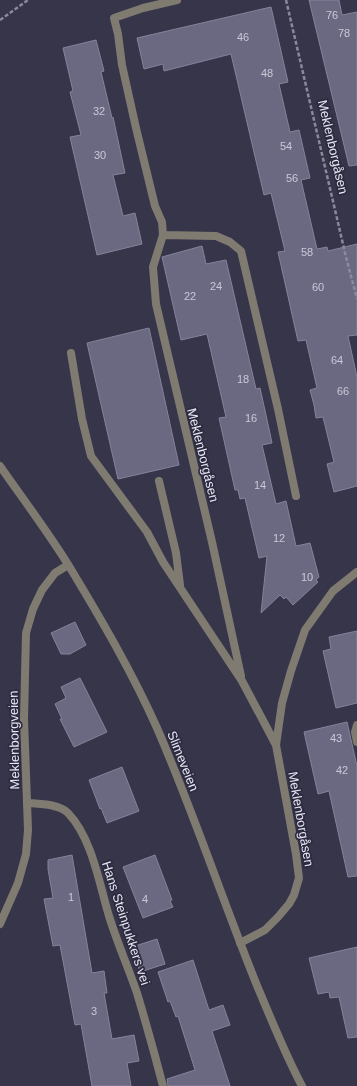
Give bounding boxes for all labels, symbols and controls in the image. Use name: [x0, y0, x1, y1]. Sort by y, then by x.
house number: 76: [326, 9, 338, 21]
house number: 78: [338, 27, 350, 39]
house number: 46: [237, 31, 249, 43]
house number: 48: [261, 67, 273, 79]
street label: Meklenborgåsen: [315, 98, 351, 196]
house number: 32: [93, 105, 105, 117]
house number: 54: [280, 140, 292, 152]
house number: 30: [94, 149, 106, 161]
house number: 56: [286, 172, 298, 184]
house number: 58: [301, 246, 313, 258]
house number: 24: [210, 280, 222, 292]
house number: 60: [312, 281, 324, 293]
house number: 22: [184, 290, 196, 302]
house number: 64: [331, 354, 343, 366]
house number: 18: [237, 373, 249, 385]
house number: 66: [337, 385, 349, 397]
street label: Meklenborgåsen: [184, 407, 222, 503]
house number: 16: [245, 412, 257, 424]
house number: 14: [254, 479, 266, 491]
house number: 12: [273, 532, 285, 544]
house number: 10: [301, 571, 313, 583]
street label: Meklenborgveien: [6, 690, 22, 790]
street label: Slimeveien: [164, 729, 202, 793]
house number: 43: [330, 732, 342, 744]
house number: 42: [336, 764, 348, 776]
street label: Meklenborgåsen: [285, 770, 317, 868]
street label: Hans Steinpukkers vei: [99, 859, 153, 987]
house number: 1: [68, 891, 74, 903]
house number: 4: [142, 893, 148, 905]
house number: 3: [91, 1005, 97, 1017]

